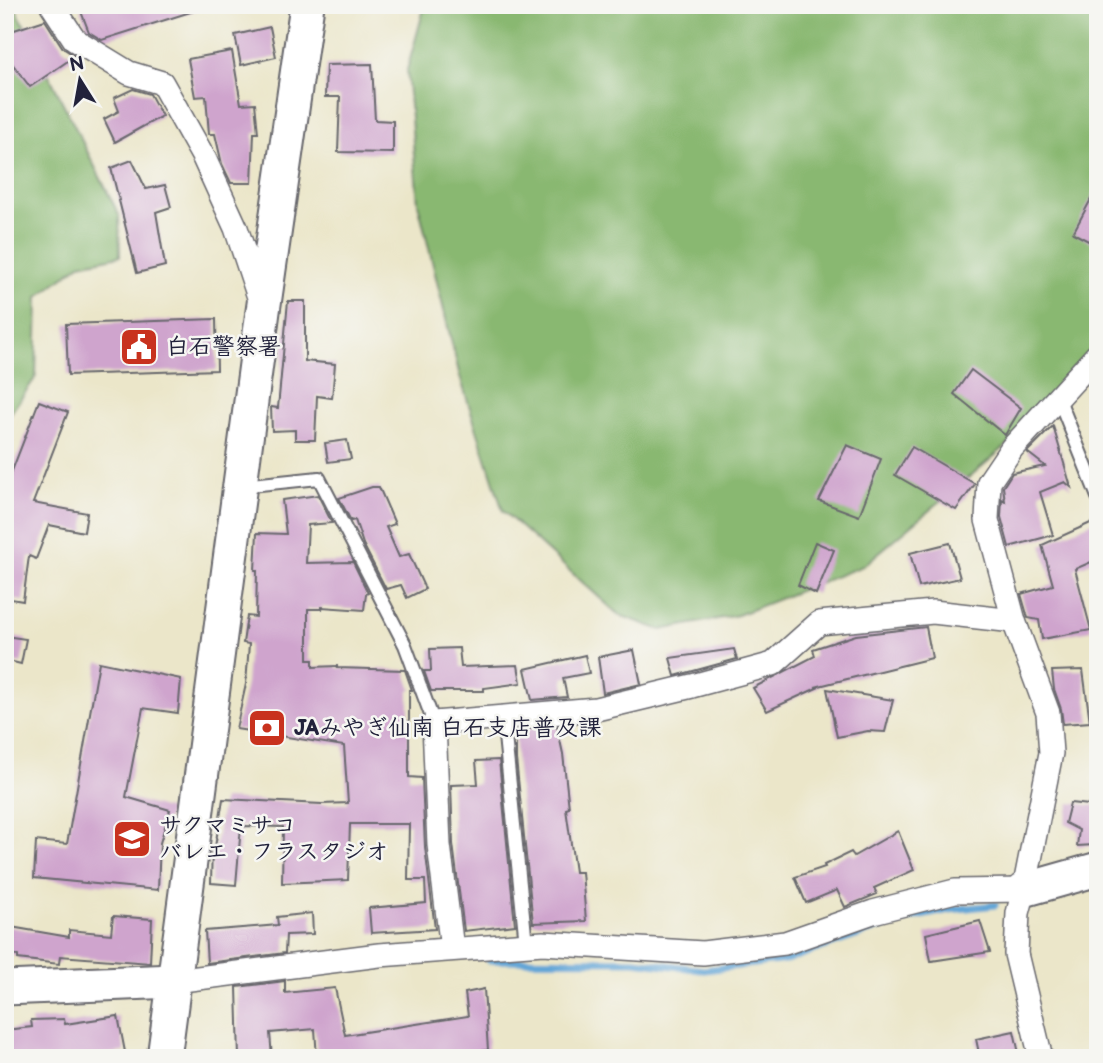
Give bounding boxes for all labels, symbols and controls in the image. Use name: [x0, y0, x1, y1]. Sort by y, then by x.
north arrow: [46, 46, 116, 116]
text: N: [68, 52, 86, 77]
public building icon: 白石警察署: [118, 326, 160, 368]
place label: 白石警察署: [166, 333, 281, 361]
bank icon: JAみやぎ仙南 白石支店普及課: [246, 707, 288, 749]
place label: JAみやぎ仙南 白石支店普及課: [294, 714, 601, 742]
place label: サクマミサコ バレエ・フラスタジオ: [159, 812, 389, 866]
school or university icon: サクマミサコ バレエ・フラスタジオ: [111, 818, 153, 860]

